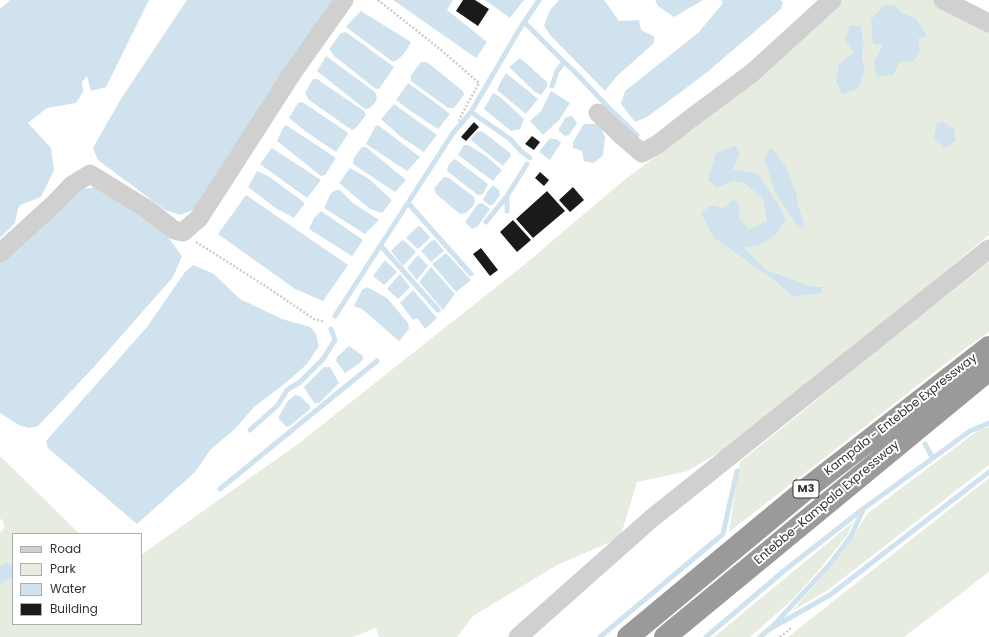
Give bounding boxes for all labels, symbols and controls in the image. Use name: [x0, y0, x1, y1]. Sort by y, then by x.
street label: Kampala - Entebbe Expressway: [822, 351, 980, 479]
street label: Entebbe–Kampala Expressway: [752, 438, 902, 568]
road number: M3: [793, 480, 819, 498]
legend: [12, 533, 142, 625]
text: Road: [50, 540, 81, 557]
text: Park: [50, 560, 76, 577]
text: Water: [50, 580, 86, 597]
text: Building: [50, 600, 98, 617]

